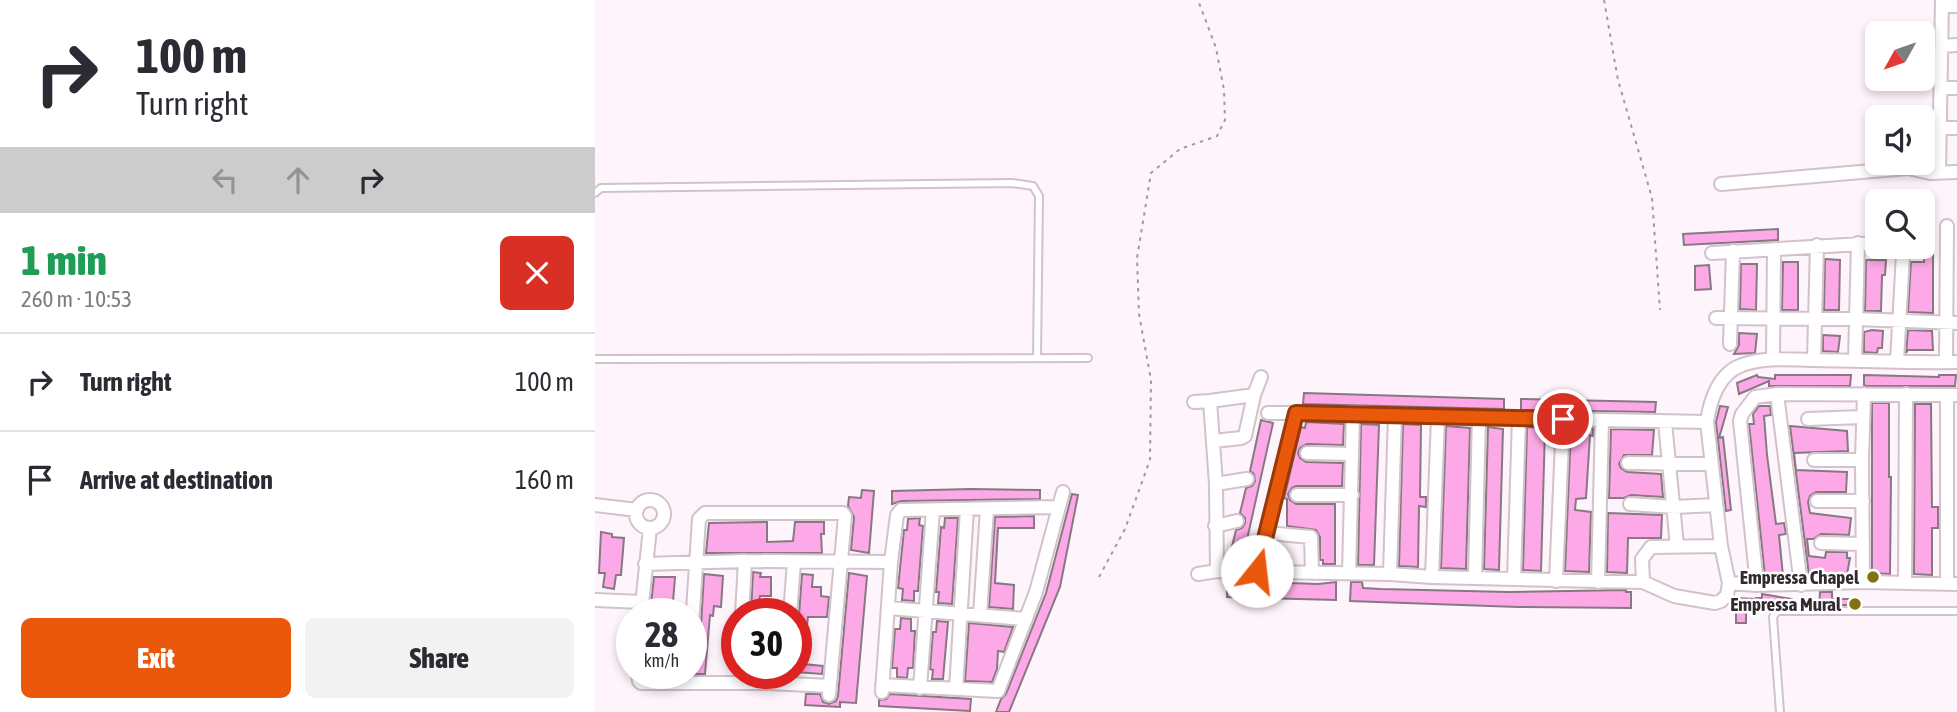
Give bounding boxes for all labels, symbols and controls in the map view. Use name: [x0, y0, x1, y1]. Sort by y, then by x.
north arrow: [1865, 21, 1935, 91]
map controls: [1865, 21, 1935, 259]
text: 100 m: [136, 27, 247, 83]
icon: right: [21, 28, 112, 119]
text: Turn right: [136, 85, 249, 122]
button: sound: [1865, 105, 1935, 175]
icon: left: [206, 161, 244, 199]
icon: ahead: [279, 161, 317, 199]
icon: right: [352, 161, 390, 199]
button: search: [1865, 189, 1935, 259]
text: 1 min: [21, 236, 107, 284]
button: close: [500, 236, 574, 310]
text: 260 m · 10:53: [21, 286, 132, 312]
icon: right: [21, 363, 59, 401]
text: Turn right: [80, 367, 171, 397]
text: 100 m: [515, 367, 574, 397]
pin: [1533, 389, 1593, 449]
icon: arrive: [1544, 400, 1582, 438]
icon: arrive: [21, 461, 59, 499]
text: Arrive at destination: [80, 465, 273, 495]
text: 160 m: [515, 465, 574, 495]
position arrow: [1220, 534, 1294, 608]
place label: Empressa Chapel: [1740, 566, 1860, 588]
marker: Empressa Chapel: [1865, 569, 1881, 585]
place label: Empressa Mural: [1730, 593, 1842, 615]
marker: Empressa Mural: [1847, 596, 1863, 612]
speed limit sign: 30: [721, 598, 812, 689]
text: 28: [645, 614, 678, 654]
button: Exit: [21, 618, 291, 698]
button: Share: [305, 618, 574, 698]
text: km/h: [644, 650, 679, 671]

